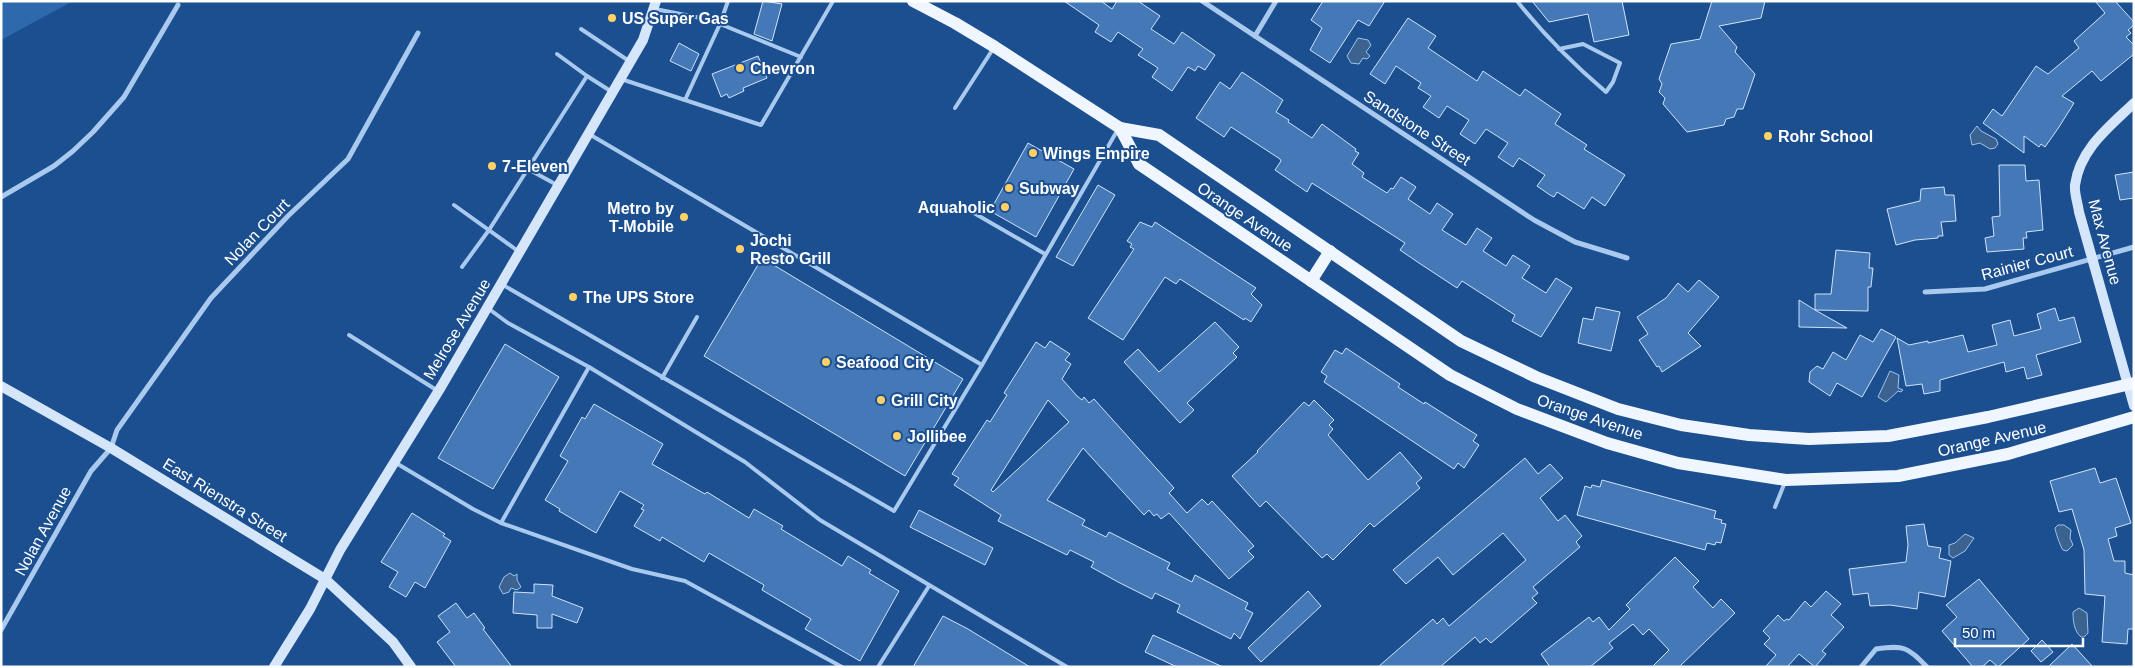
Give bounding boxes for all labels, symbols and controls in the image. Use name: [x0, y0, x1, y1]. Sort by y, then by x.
place label: US Super Gas: [622, 10, 729, 27]
marker: US Super Gas: [606, 12, 618, 24]
place label: Chevron: [750, 60, 815, 77]
marker: Chevron: [734, 62, 746, 74]
street label: Sandstone Street: [1361, 87, 1474, 169]
place label: Rohr School: [1778, 128, 1873, 145]
marker: Rohr School: [1762, 130, 1774, 142]
place label: Wings Empire: [1043, 145, 1150, 162]
marker: Wings Empire: [1027, 147, 1039, 159]
place label: 7-Eleven: [502, 158, 568, 175]
marker: 7-Eleven: [486, 160, 498, 172]
street label: Orange Avenue: [1194, 179, 1296, 255]
place label: Subway: [1019, 180, 1080, 197]
marker: Subway: [1003, 182, 1015, 194]
street label: Nolan Court: [221, 195, 293, 269]
street label: Max Avenue: [2085, 197, 2125, 287]
place label: Aquaholic: [918, 199, 995, 216]
place label: Metro by T-Mobile: [607, 200, 674, 235]
marker: Aquaholic: [999, 201, 1011, 213]
marker: Metro by T-Mobile: [678, 211, 690, 223]
place label: Jochi Resto Grill: [750, 232, 831, 267]
street label: Rainier Court: [1979, 242, 2075, 283]
marker: Jochi Resto Grill: [734, 243, 746, 255]
street label: Melrose Avenue: [420, 275, 494, 382]
place label: The UPS Store: [583, 289, 694, 306]
marker: The UPS Store: [567, 291, 579, 303]
place label: Seafood City: [836, 354, 934, 371]
marker: Seafood City: [820, 356, 832, 368]
street label: Orange Avenue: [1535, 391, 1645, 443]
place label: Grill City: [891, 392, 958, 409]
marker: Grill City: [875, 394, 887, 406]
street label: Orange Avenue: [1936, 418, 2048, 460]
place label: Jollibee: [907, 428, 967, 445]
marker: Jollibee: [891, 430, 903, 442]
street label: East Rienstra Street: [160, 455, 291, 545]
street label: Nolan Avenue: [11, 483, 75, 579]
scale bar: [1955, 616, 2082, 648]
text: 50 m: [1962, 624, 1995, 641]

